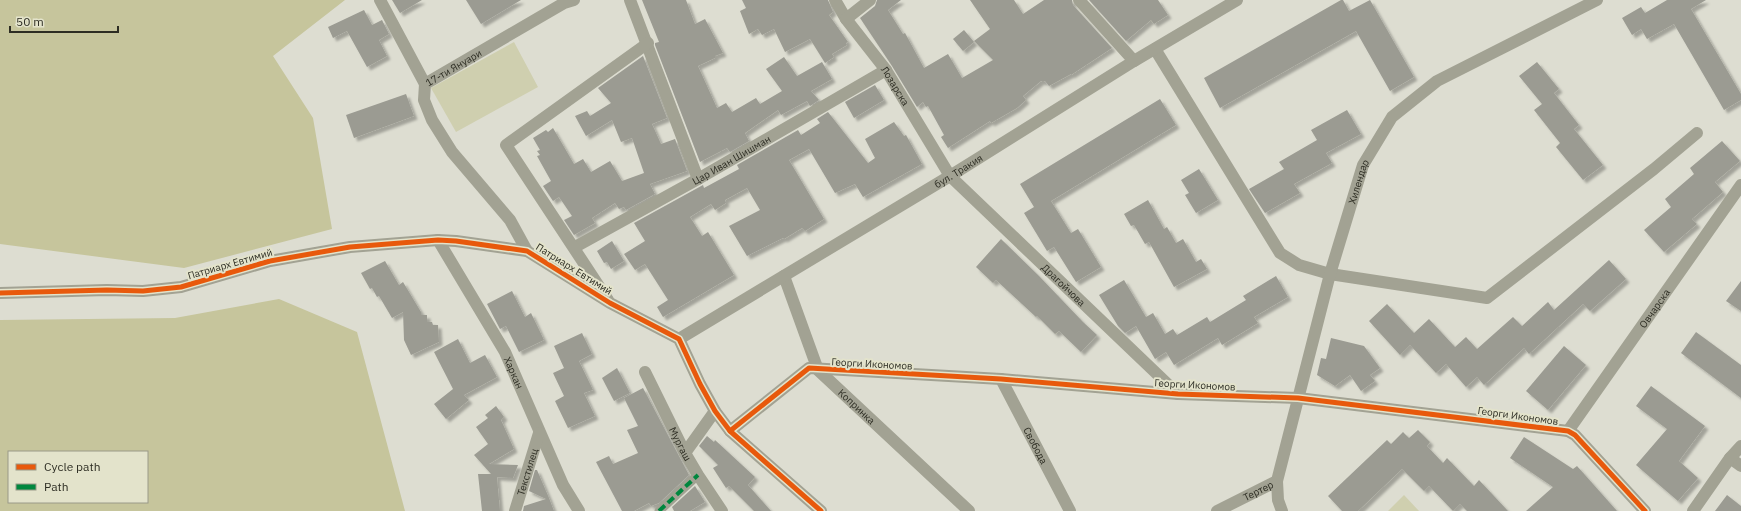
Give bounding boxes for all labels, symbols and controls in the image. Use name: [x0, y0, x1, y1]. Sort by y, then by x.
scale bar: [10, 8, 118, 34]
text: 50 m: [16, 14, 44, 29]
street label: 17-ти Януари: [423, 46, 484, 89]
street label: Лозарска: [878, 63, 913, 108]
street label: Цар Иван Шишман: [690, 132, 773, 188]
street label: бул. Тракия: [932, 151, 985, 191]
street label: Хилендар: [1345, 157, 1372, 206]
street label: Патриарх Евтимий: [533, 240, 615, 298]
street label: Патриарх Евтимий: [186, 246, 274, 282]
street label: Драгойчова: [1039, 261, 1089, 309]
street label: Овчарска: [1636, 286, 1673, 330]
street label: Харкан: [501, 355, 527, 391]
street label: Георги Икономов: [831, 355, 913, 373]
street label: Георги Икономов: [1154, 376, 1236, 394]
street label: Копринка: [835, 386, 879, 427]
street label: Георги Икономов: [1477, 404, 1559, 428]
street label: Мургаш: [667, 425, 695, 463]
street label: Свобода: [1021, 425, 1051, 467]
street label: Текстилец: [514, 447, 540, 497]
legend: [8, 451, 148, 503]
text: Cycle path: [44, 459, 101, 474]
street label: Тертер: [1241, 477, 1276, 503]
text: Path: [44, 479, 69, 494]

